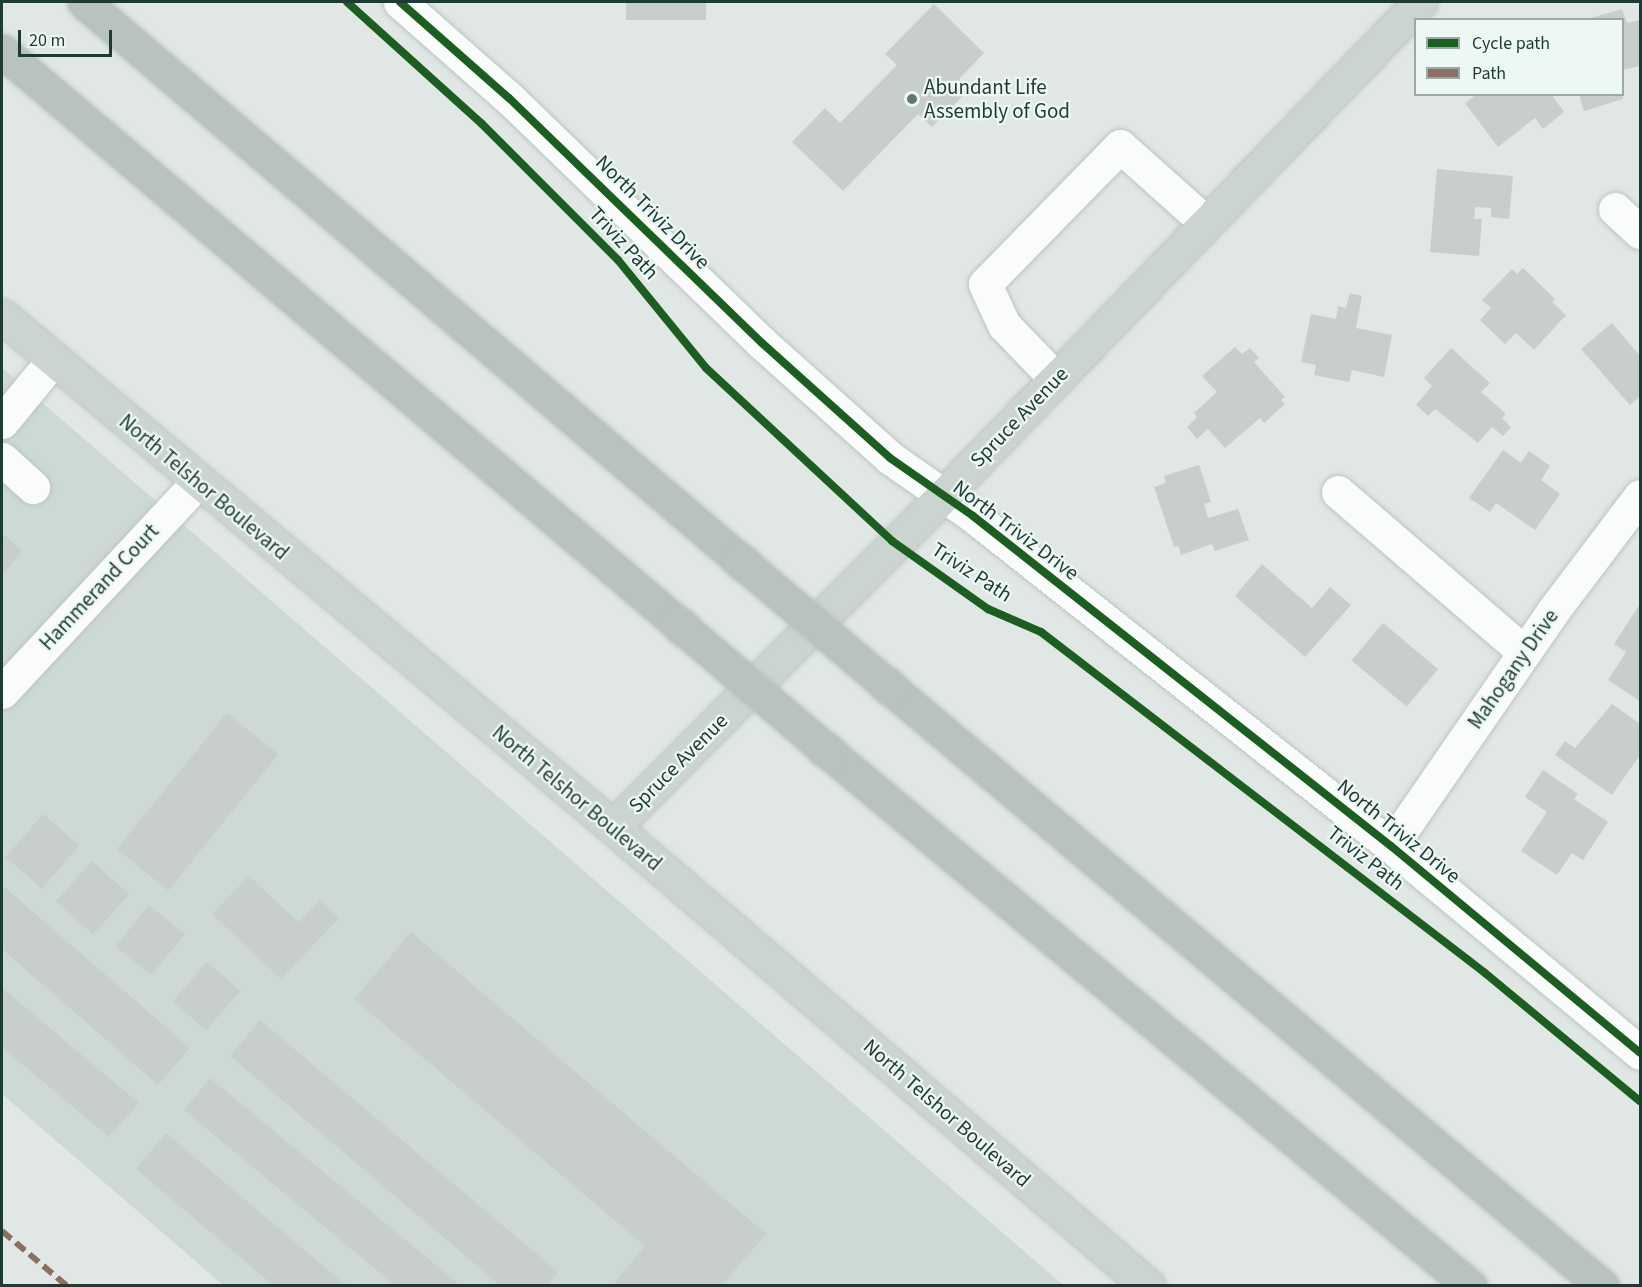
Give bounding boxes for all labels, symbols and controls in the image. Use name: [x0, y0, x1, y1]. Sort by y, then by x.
scale bar: [21, 18, 116, 56]
legend: [1414, 18, 1624, 96]
text: 20 m: [29, 28, 65, 53]
text: Cycle path: [1472, 31, 1550, 56]
text: Path: [1472, 61, 1506, 86]
place label: Abundant Life Assembly of God: [924, 74, 1070, 124]
marker: Abundant Life Assembly of God: [905, 92, 919, 106]
street label: North Triviz Drive: [591, 150, 715, 274]
street label: Triviz Path: [584, 201, 664, 285]
street label: Spruce Avenue: [965, 361, 1073, 473]
street label: North Telshor Boulevard: [114, 409, 294, 565]
street label: North Triviz Drive: [948, 474, 1084, 586]
street label: Hammerand Court: [34, 519, 164, 655]
street label: Triviz Path: [927, 537, 1017, 607]
street label: Mahogany Drive: [1462, 604, 1564, 734]
street label: Spruce Avenue: [623, 708, 733, 818]
street label: North Telshor Boulevard: [487, 720, 667, 876]
street label: North Triviz Drive: [1332, 774, 1466, 888]
street label: Triviz Path: [1323, 820, 1409, 896]
street label: North Telshor Boulevard: [858, 1033, 1036, 1193]

